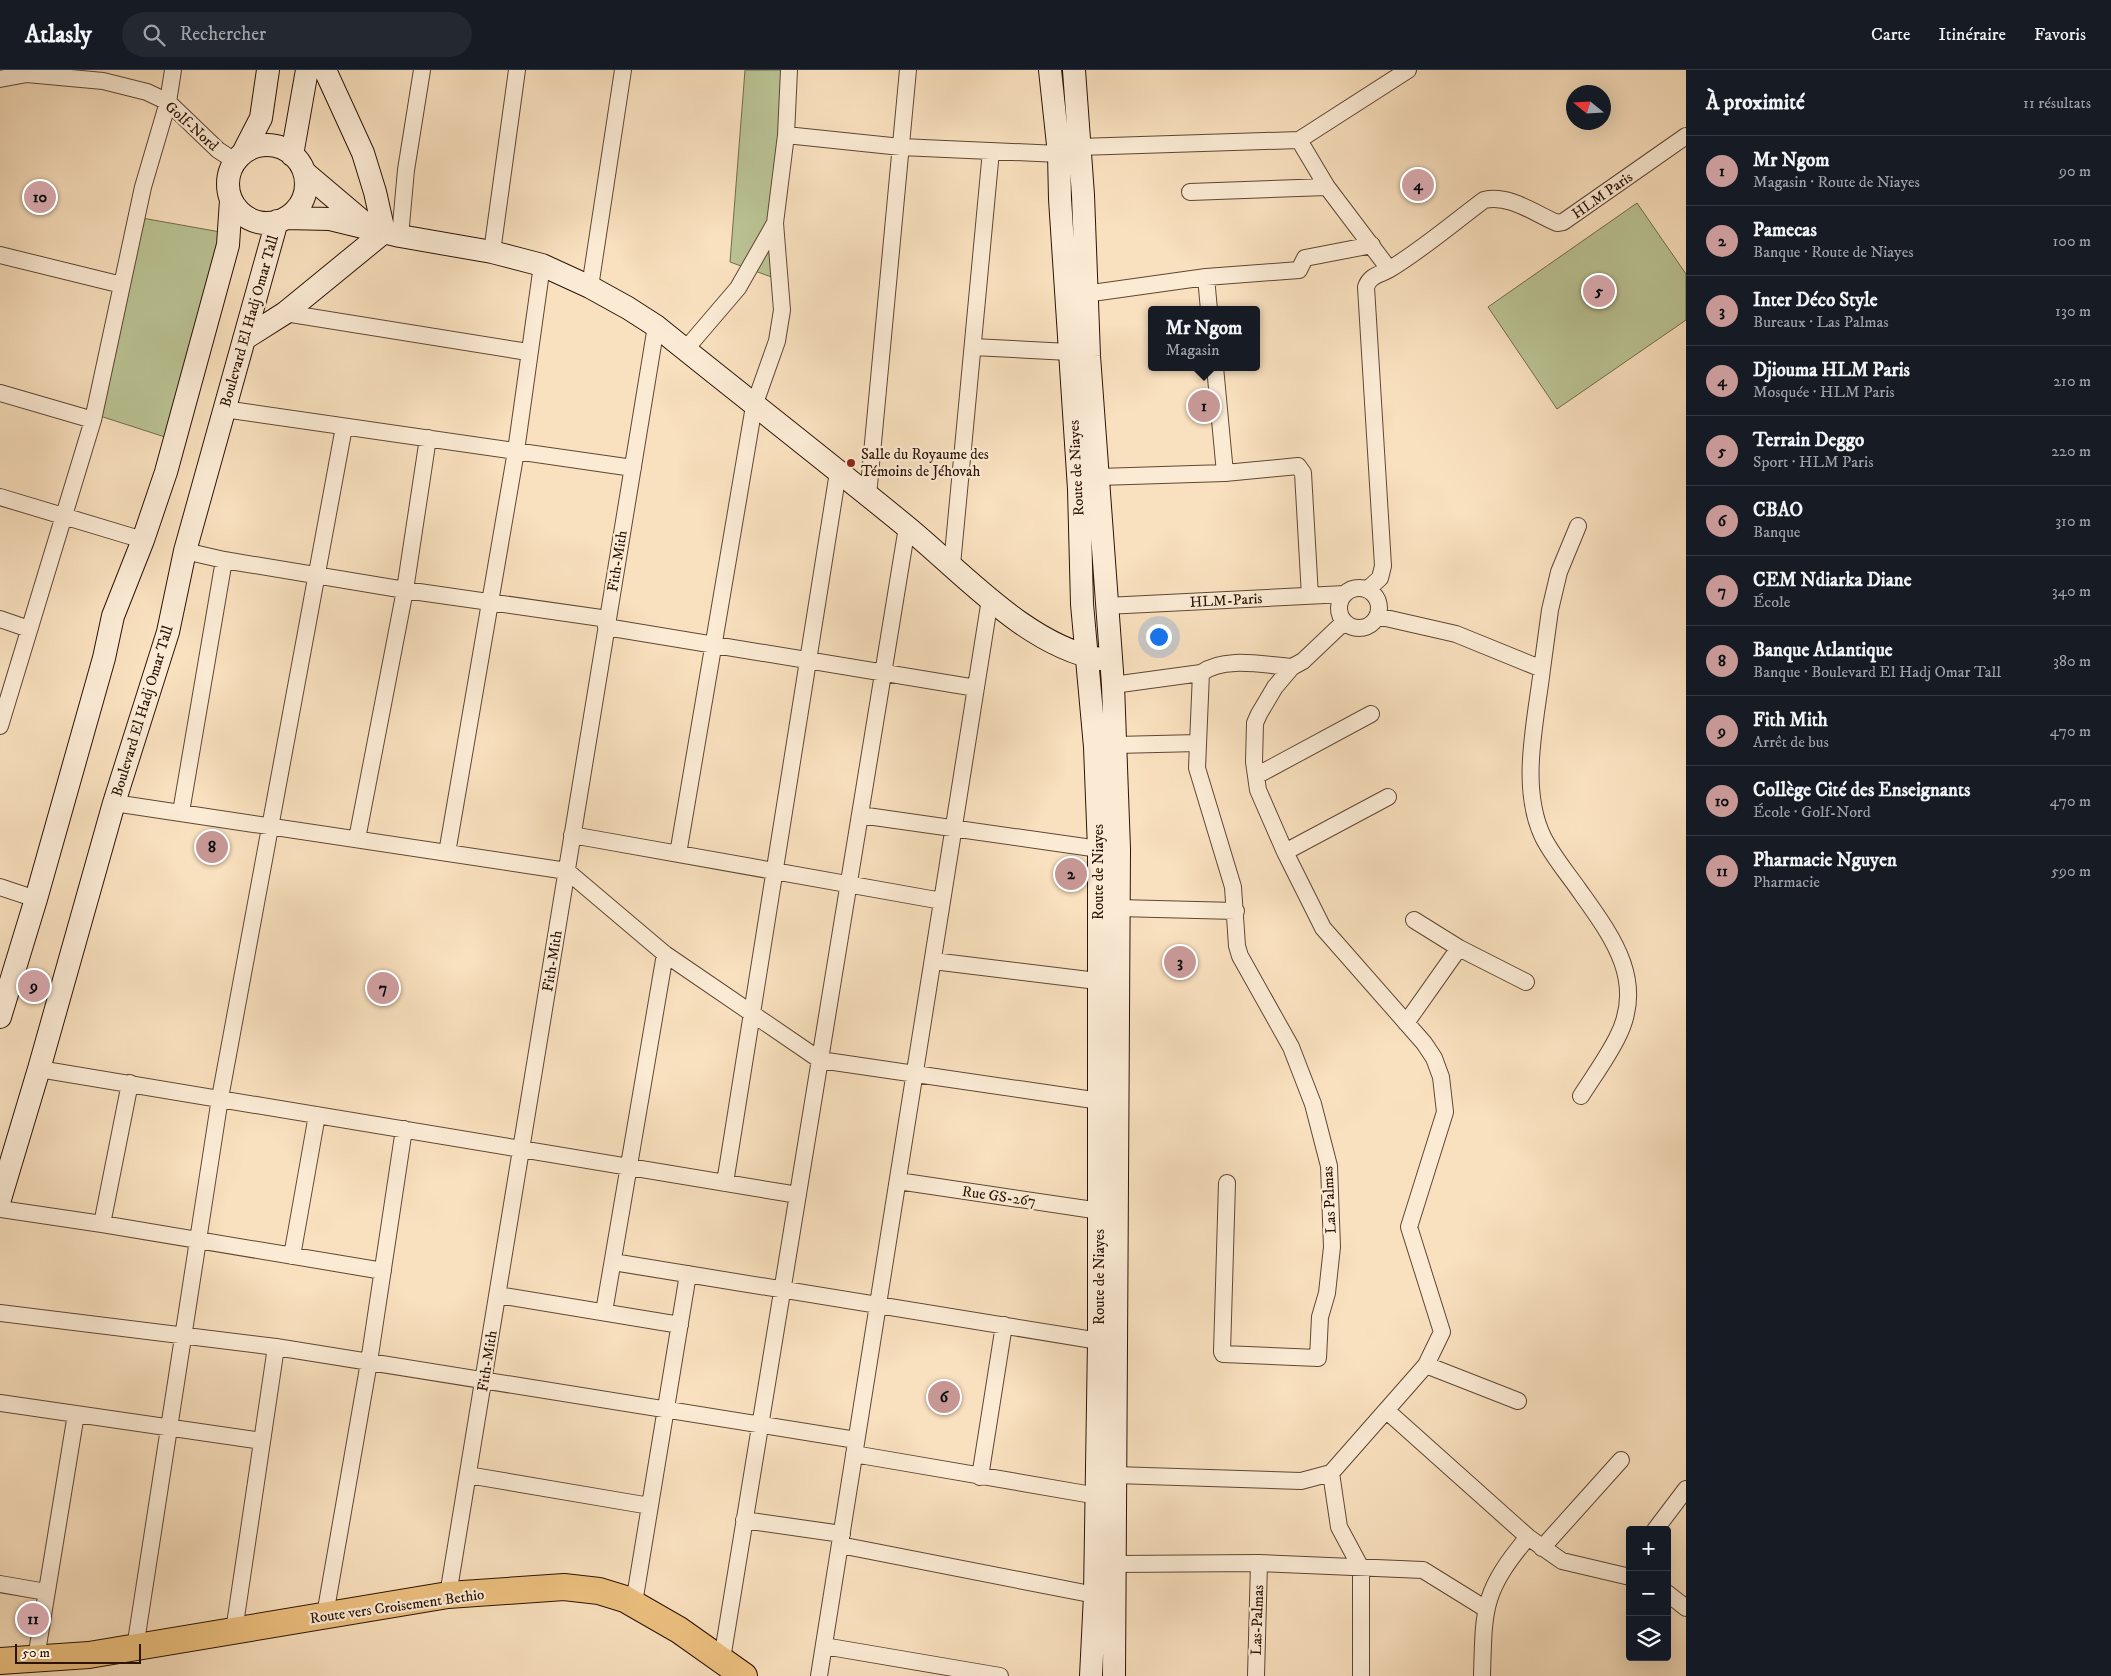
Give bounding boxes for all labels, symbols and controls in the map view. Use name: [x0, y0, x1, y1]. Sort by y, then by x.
search box: [122, 12, 472, 57]
text: Atlasly: [25, 20, 92, 50]
icon: search: [140, 21, 168, 49]
text: Rechercher: [180, 23, 266, 46]
text: Carte: [1871, 24, 1911, 46]
text: Itinéraire: [1939, 24, 2006, 46]
text: Favoris: [2034, 24, 2086, 46]
north arrow: [1566, 85, 1611, 130]
text: À proximité: [1706, 90, 1805, 116]
text: 11 résultats: [2023, 93, 2091, 113]
street label: Golf-Nord: [161, 97, 223, 156]
text: Mr Ngom: [1753, 149, 1829, 172]
text: 1: [1719, 161, 1725, 181]
text: 90 m: [2059, 161, 2091, 181]
pin: 4: [1402, 166, 1434, 204]
street label: HLM Paris: [1568, 168, 1636, 223]
text: Magasin · Route de Niayes: [1753, 172, 1920, 192]
pin: 10: [24, 178, 56, 216]
text: Pamecas: [1753, 219, 1817, 242]
text: 2: [1718, 231, 1726, 251]
text: 100 m: [2053, 231, 2091, 251]
street label: Boulevard El Hadj Omar Tall: [216, 232, 283, 409]
text: Banque · Route de Niayes: [1753, 242, 1914, 262]
pin: 5: [1583, 272, 1615, 310]
text: Inter Déco Style: [1753, 289, 1878, 312]
text: 3: [1719, 301, 1725, 321]
text: 130 m: [2055, 301, 2091, 321]
popup: [1148, 306, 1260, 371]
text: Bureaux · Las Palmas: [1753, 312, 1889, 332]
text: Mr Ngom: [1166, 317, 1242, 340]
text: Magasin: [1166, 340, 1220, 360]
text: Djiouma HLM Paris: [1753, 359, 1910, 382]
text: 4: [1717, 371, 1727, 391]
text: 210 m: [2053, 371, 2091, 391]
text: Mosquée · HLM Paris: [1753, 382, 1895, 402]
pin: 1: [1188, 387, 1220, 425]
street label: Route de Niayes: [1064, 420, 1088, 516]
text: Terrain Deggo: [1753, 429, 1864, 452]
text: 5: [1718, 441, 1726, 461]
text: 220 m: [2051, 441, 2091, 461]
place label: Salle du Royaume des Témoins de Jéhovah: [861, 445, 989, 481]
text: Sport · HLM Paris: [1753, 452, 1873, 472]
marker: Salle du Royaume des Témoins de Jéhovah: [845, 457, 857, 469]
text: CBAO: [1753, 499, 1803, 522]
text: 6: [1718, 511, 1726, 531]
text: 310 m: [2055, 511, 2091, 531]
text: Banque: [1753, 522, 1801, 542]
street label: Fith-Mith: [603, 529, 632, 593]
text: CEM Ndiarka Diane: [1753, 569, 1912, 592]
text: 7: [1718, 581, 1726, 601]
text: 340 m: [2052, 581, 2091, 601]
street label: HLM-Paris: [1189, 589, 1263, 612]
text: École: [1753, 592, 1790, 612]
street label: Boulevard El Hadj Omar Tall: [107, 623, 178, 799]
your location: [1146, 624, 1172, 650]
text: Banque Atlantique: [1753, 639, 1893, 662]
text: 8: [1718, 651, 1726, 671]
text: 380 m: [2053, 651, 2091, 671]
text: Banque · Boulevard El Hadj Omar Tall: [1753, 662, 2001, 682]
text: Fith Mith: [1753, 709, 1828, 732]
text: 9: [1718, 721, 1726, 741]
text: 470 m: [2050, 721, 2091, 741]
text: Arrêt de bus: [1753, 732, 1829, 752]
text: Collège Cité des Enseignants: [1753, 779, 1970, 802]
text: 10: [1715, 791, 1729, 811]
text: 470 m: [2050, 791, 2091, 811]
text: École · Golf-Nord: [1753, 802, 1871, 822]
street label: Route de Niayes: [1089, 824, 1108, 920]
pin: 8: [196, 828, 228, 866]
text: Pharmacie Nguyen: [1753, 849, 1897, 872]
pin: 2: [1055, 855, 1087, 893]
text: 11: [1716, 861, 1728, 881]
text: 590 m: [2051, 861, 2091, 881]
text: Pharmacie: [1753, 872, 1820, 892]
street label: Fith-Mith: [538, 929, 567, 993]
pin: 3: [1164, 943, 1196, 981]
pin: 9: [18, 967, 50, 1005]
pin: 7: [367, 969, 399, 1007]
street label: Las Palmas: [1318, 1166, 1341, 1234]
street label: Rue GS-267: [961, 1182, 1037, 1211]
street label: Route de Niayes: [1090, 1229, 1109, 1325]
street label: Fith-Mith: [473, 1329, 502, 1393]
pin: 6: [928, 1378, 960, 1416]
map controls: [1626, 1526, 1671, 1661]
button: +: [1626, 1526, 1671, 1571]
button: −: [1626, 1571, 1671, 1616]
street label: Las-Palmas: [1247, 1584, 1268, 1656]
street label: Route vers Croisement Bethio: [309, 1585, 485, 1628]
pin: 11: [17, 1600, 49, 1638]
button: layers: [1626, 1616, 1671, 1661]
scale bar: [15, 1641, 141, 1664]
text: 50 m: [22, 1644, 50, 1662]

